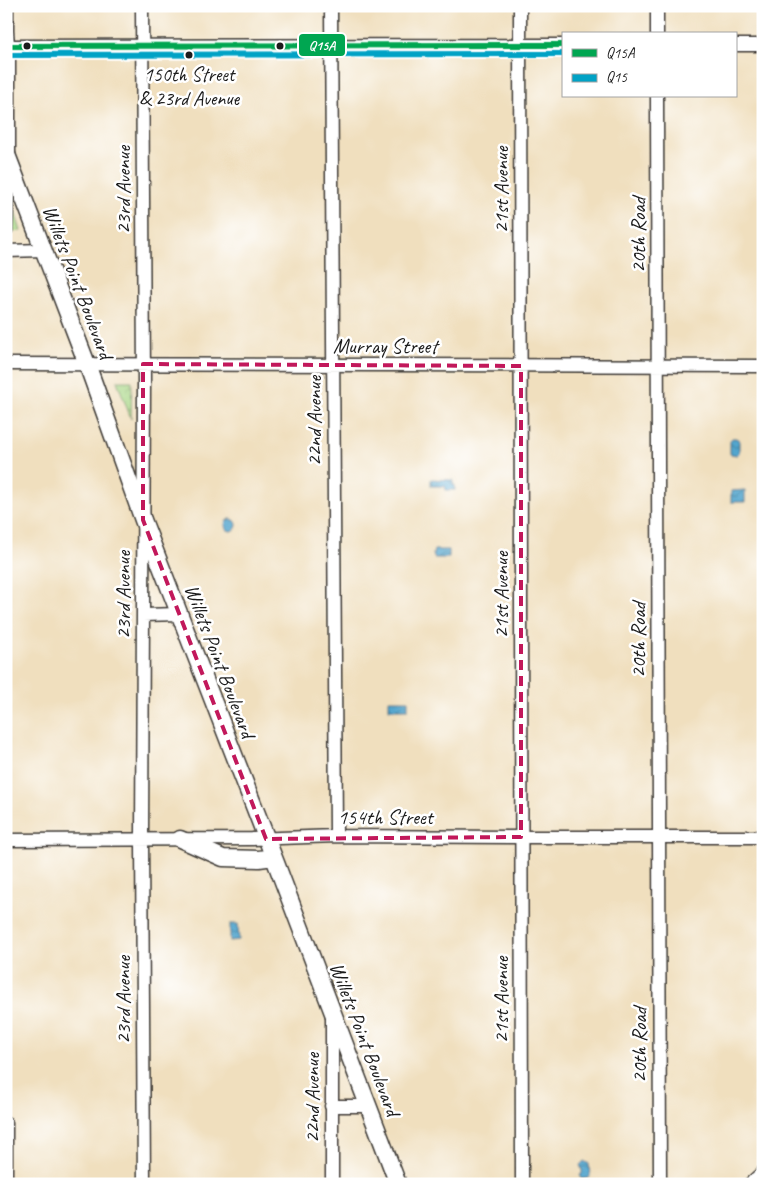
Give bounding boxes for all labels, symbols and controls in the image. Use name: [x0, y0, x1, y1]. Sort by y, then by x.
legend: [562, 32, 736, 98]
line badge: Q15A: [298, 33, 346, 57]
text: Q15A: [309, 37, 336, 54]
unlabelled marker: [22, 41, 32, 51]
unlabelled marker: [275, 41, 285, 51]
text: Q15A: [606, 44, 636, 63]
marker: 150th Street & 23rd Avenue: [184, 50, 194, 60]
place label: 150th Street & 23rd Avenue: [139, 62, 241, 111]
text: Q15: [606, 68, 628, 87]
street label: 23rd Avenue: [110, 145, 136, 234]
street label: 21st Avenue: [488, 146, 514, 233]
street label: 20th Road: [625, 194, 651, 273]
street label: Willets Point Boulevard: [37, 202, 121, 366]
street label: Murray Street: [333, 333, 440, 359]
street label: 22nd Avenue: [301, 375, 327, 466]
street label: 23rd Avenue: [110, 550, 136, 639]
street label: 21st Avenue: [488, 551, 514, 638]
street label: Willets Point Boulevard: [179, 581, 263, 745]
street label: 20th Road: [625, 599, 651, 678]
street label: 154th Street: [337, 804, 435, 830]
street label: 23rd Avenue: [110, 955, 136, 1044]
street label: 21st Avenue: [488, 956, 514, 1043]
street label: Willets Point Boulevard: [324, 959, 408, 1123]
street label: 20th Road: [626, 1004, 652, 1083]
street label: 22nd Avenue: [299, 1052, 325, 1143]

